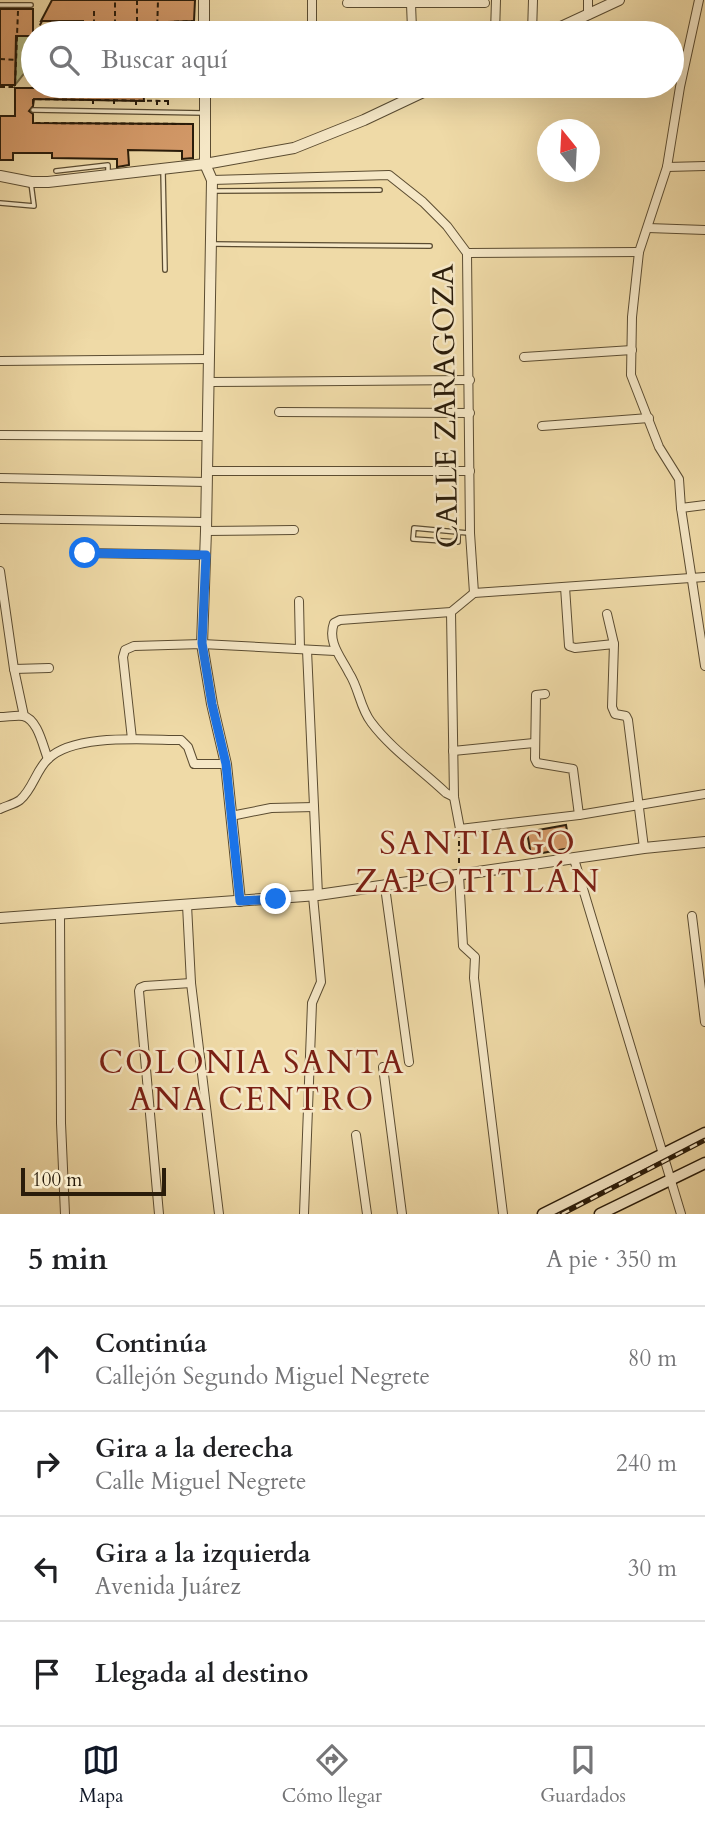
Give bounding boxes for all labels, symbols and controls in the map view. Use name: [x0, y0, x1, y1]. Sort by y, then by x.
search box: [21, 21, 684, 98]
icon: search: [45, 41, 83, 79]
text: Buscar aquí: [101, 42, 228, 77]
north arrow: [537, 119, 600, 182]
street label: CALLE ZARAGOZA: [423, 263, 468, 549]
route start: [69, 537, 100, 568]
district label: SANTIAGO ZAPOTITLÁN: [355, 821, 601, 904]
route end: [260, 883, 291, 914]
district label: COLONIA SANTA ANA CENTRO: [98, 1041, 406, 1122]
scale bar: [21, 1165, 166, 1197]
text: 100 m: [32, 1167, 82, 1193]
text: 5 min: [28, 1239, 108, 1280]
text: A pie · 350 m: [546, 1244, 677, 1275]
text: Continúa: [95, 1326, 207, 1361]
icon: ahead: [28, 1340, 66, 1378]
text: 80 m: [628, 1343, 677, 1374]
text: Callejón Segundo Miguel Negrete: [95, 1361, 430, 1392]
text: Gira a la derecha: [95, 1431, 293, 1466]
icon: right: [28, 1445, 66, 1483]
text: 240 m: [616, 1448, 677, 1479]
text: Calle Miguel Negrete: [95, 1466, 306, 1497]
text: Gira a la izquierda: [95, 1536, 311, 1571]
icon: left: [28, 1550, 66, 1588]
text: 30 m: [628, 1553, 677, 1584]
text: Avenida Juárez: [95, 1571, 241, 1602]
icon: arrive: [28, 1655, 66, 1693]
text: Llegada al destino: [95, 1656, 309, 1691]
tab: Mapa: [79, 1741, 124, 1809]
tab: Cómo llegar: [282, 1741, 382, 1809]
tab: Guardados: [540, 1741, 626, 1809]

